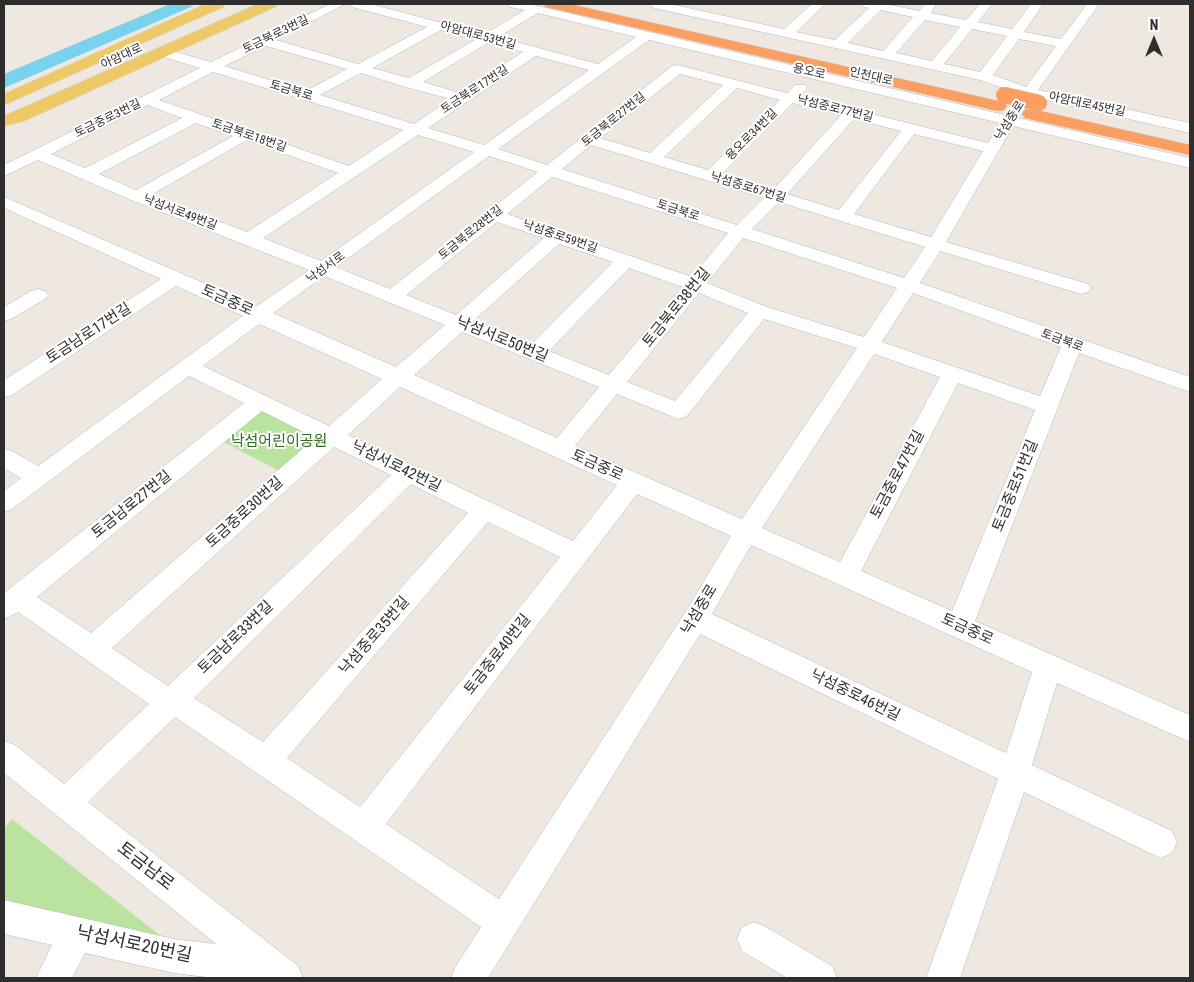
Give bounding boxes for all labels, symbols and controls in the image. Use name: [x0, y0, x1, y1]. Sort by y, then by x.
street label: 토금북로3번길: [240, 13, 312, 57]
north arrow: [1129, 15, 1179, 65]
text: N: [1150, 17, 1158, 33]
street label: 아암대로53번길: [438, 19, 518, 53]
street label: 아암대로: [99, 41, 145, 73]
street label: 용오로: [791, 61, 827, 83]
street label: 토금북로17번길: [438, 63, 512, 117]
street label: 인천대로: [848, 65, 894, 89]
street label: 토금북로: [268, 78, 314, 104]
street label: 토금북로27번길: [579, 90, 649, 150]
street label: 아암대로45번길: [1047, 90, 1127, 120]
street label: 낙섬중로77번길: [795, 93, 875, 125]
street label: 토금중로3번길: [72, 97, 144, 141]
street label: 낙섬중로: [992, 99, 1028, 143]
street label: 용오로34번길: [723, 106, 781, 164]
street label: 토금북로18번길: [210, 116, 288, 156]
street label: 낙섬중로67번길: [709, 170, 787, 206]
street label: 낙섬서로49번길: [141, 192, 219, 234]
street label: 토금북로: [655, 197, 701, 225]
street label: 토금북로28번길: [436, 203, 506, 263]
street label: 낙섬중로59번길: [521, 217, 599, 257]
street label: 낙섬서로: [304, 249, 348, 287]
street label: 토금북로38번길: [639, 264, 715, 352]
street label: 토금중로: [198, 282, 256, 320]
street label: 토금남로17번길: [43, 300, 135, 368]
street label: 낙섬서로50번길: [453, 313, 551, 367]
street label: 토금북로: [1039, 327, 1085, 355]
street label: 토금중로47번길: [867, 428, 929, 522]
park label: 낙섬어린이공원: [231, 433, 327, 451]
street label: 토금중로51번길: [989, 437, 1043, 535]
street label: 낙섬서로42번길: [348, 438, 444, 496]
street label: 토금중로: [568, 447, 626, 485]
street label: 토금남로27번길: [88, 467, 176, 543]
street label: 토금중로30번길: [203, 474, 287, 552]
street label: 낙섬중로: [678, 582, 722, 638]
street label: 낙섬중로35번길: [336, 593, 414, 679]
street label: 토금남로33번길: [195, 598, 277, 678]
street label: 토금중로40번길: [461, 611, 535, 699]
street label: 토금중로: [938, 611, 996, 649]
street label: 낙섬중로46번길: [807, 667, 903, 725]
street label: 토금남로: [112, 838, 178, 896]
street label: 낙섬서로20번길: [74, 922, 194, 968]

